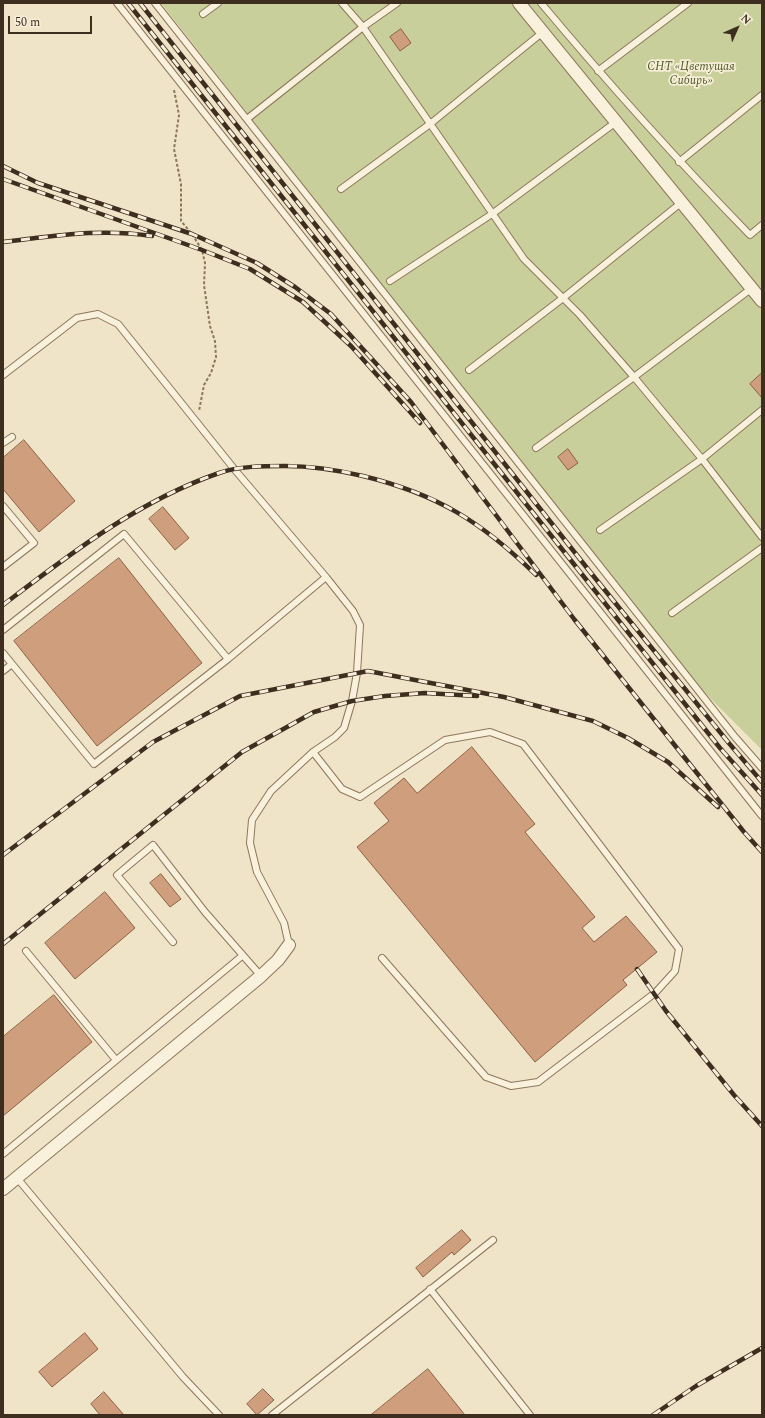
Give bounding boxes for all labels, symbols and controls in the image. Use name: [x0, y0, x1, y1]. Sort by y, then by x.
scale bar: [10, 8, 94, 34]
north arrow: [717, 8, 757, 48]
text: N: [737, 10, 755, 28]
text: 50 m: [15, 13, 40, 32]
park label: СНТ «Цветущая Сибирь»: [647, 61, 735, 89]

